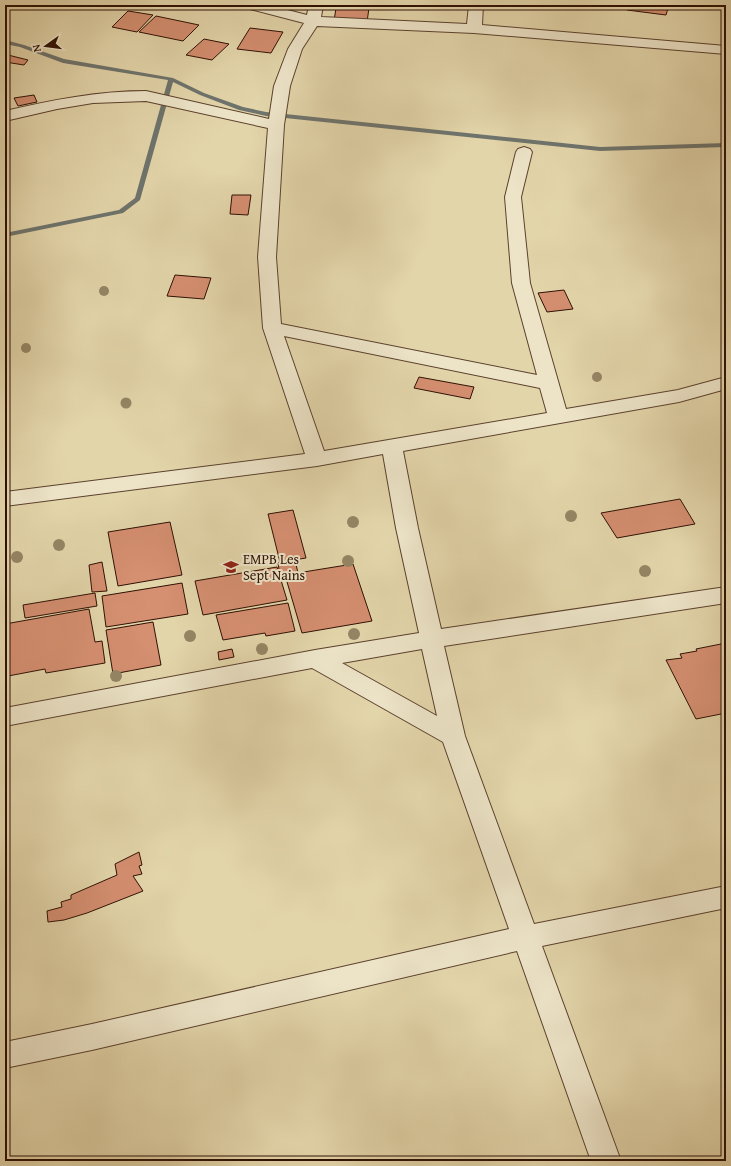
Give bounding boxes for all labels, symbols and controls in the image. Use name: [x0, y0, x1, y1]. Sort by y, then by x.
north arrow: [26, 26, 66, 66]
text: N: [27, 42, 45, 54]
place label: EMPB Les Sept Nains: [243, 549, 305, 585]
school or university icon: EMPB Les Sept Nains: [222, 558, 240, 576]

